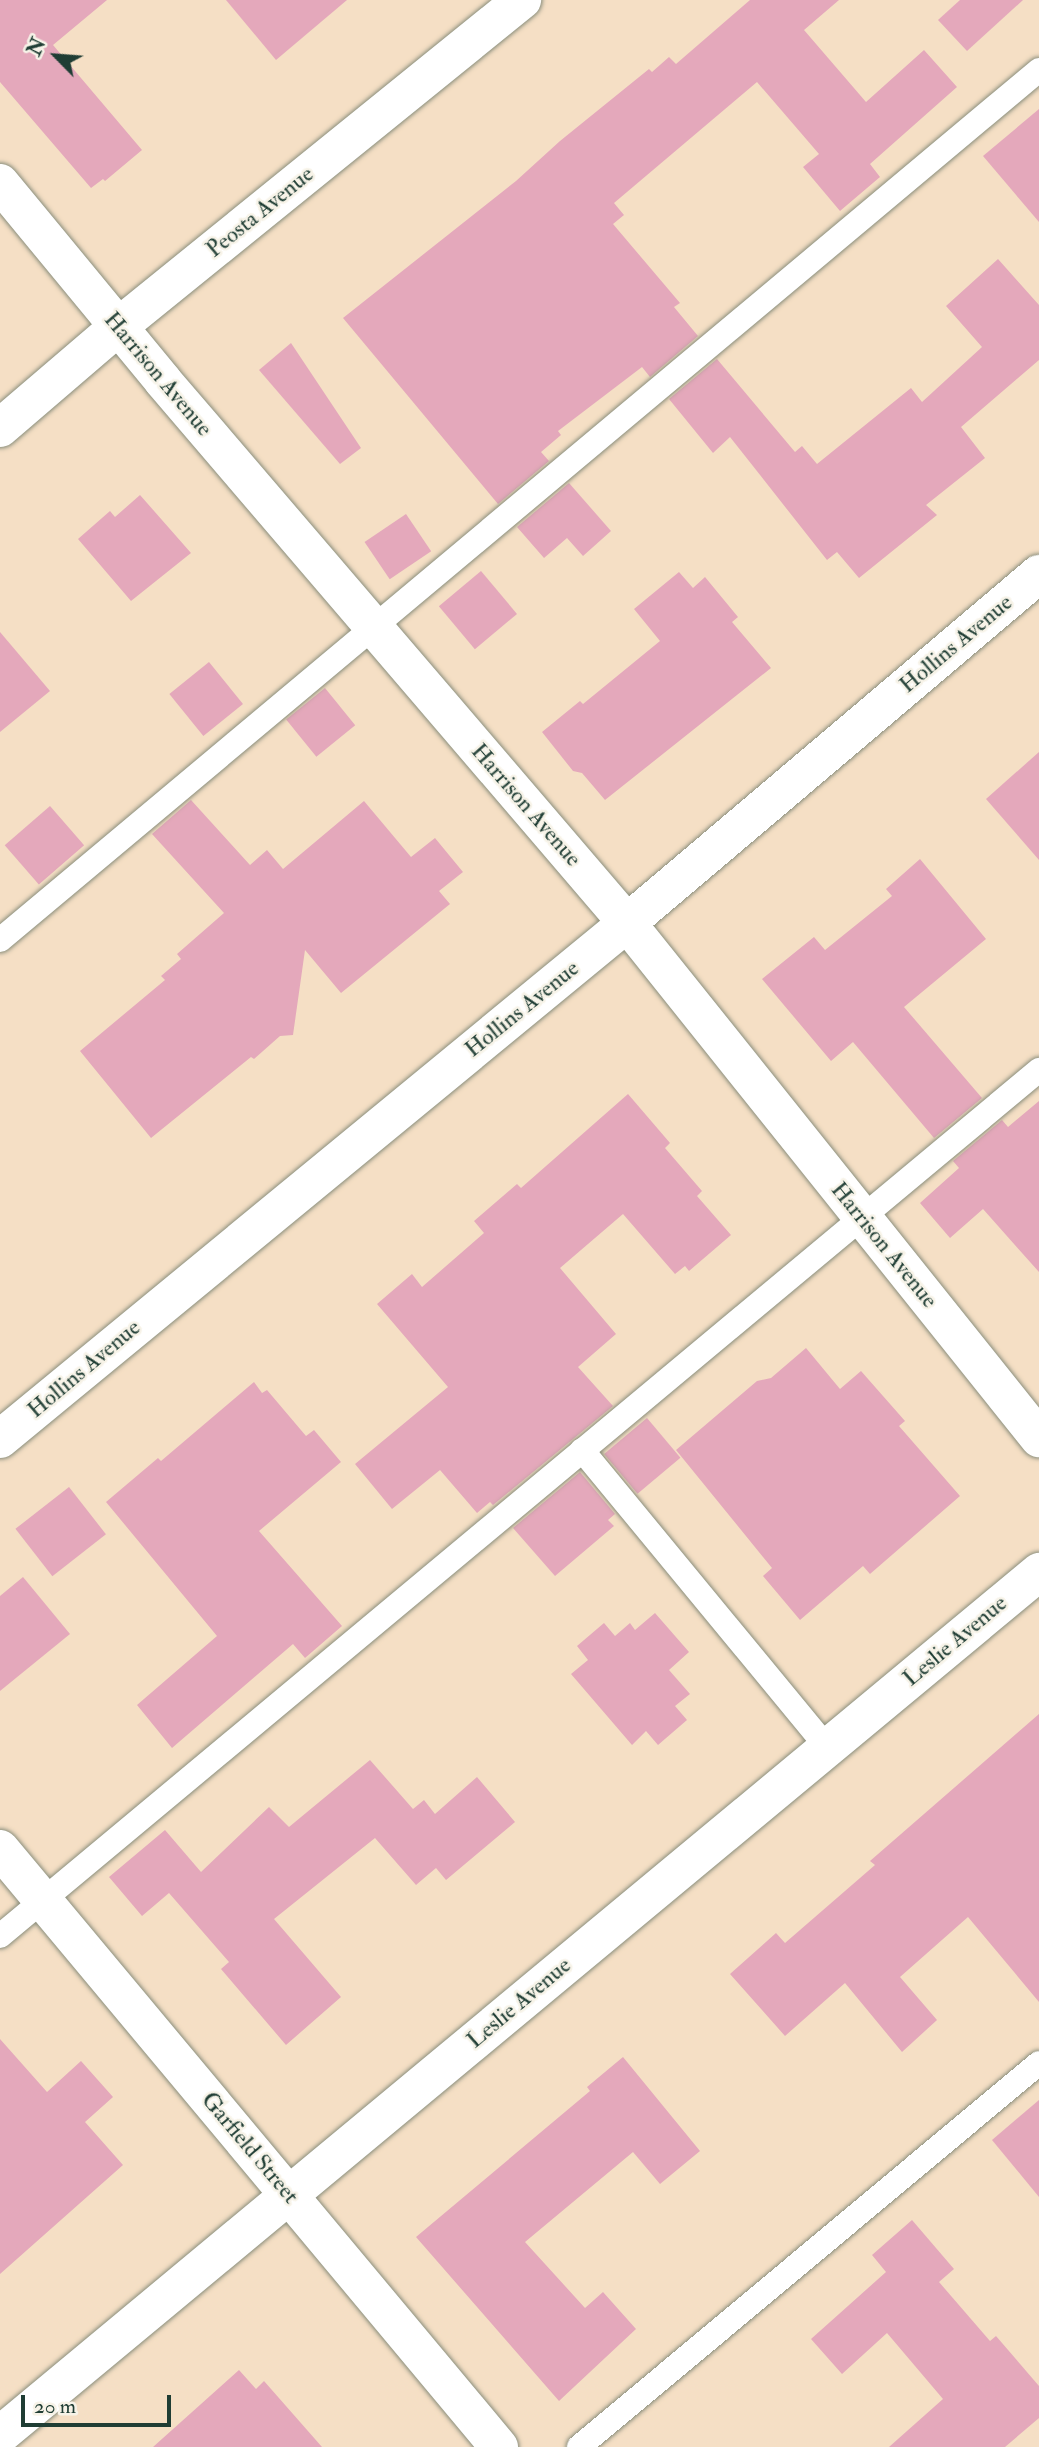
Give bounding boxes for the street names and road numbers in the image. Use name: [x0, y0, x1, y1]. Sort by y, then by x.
street label: Peosta Avenue: [201, 160, 319, 264]
street label: Harrison Avenue: [98, 306, 218, 442]
street label: Hollins Avenue: [894, 589, 1018, 699]
street label: Harrison Avenue: [465, 738, 587, 872]
street label: Hollins Avenue: [459, 955, 585, 1063]
street label: Harrison Avenue: [825, 1177, 943, 1313]
street label: Hollins Avenue: [22, 1314, 146, 1424]
street label: Leslie Avenue: [897, 1590, 1013, 1692]
street label: Leslie Avenue: [461, 1952, 577, 2054]
street label: Garfield Street: [195, 2087, 305, 2209]

